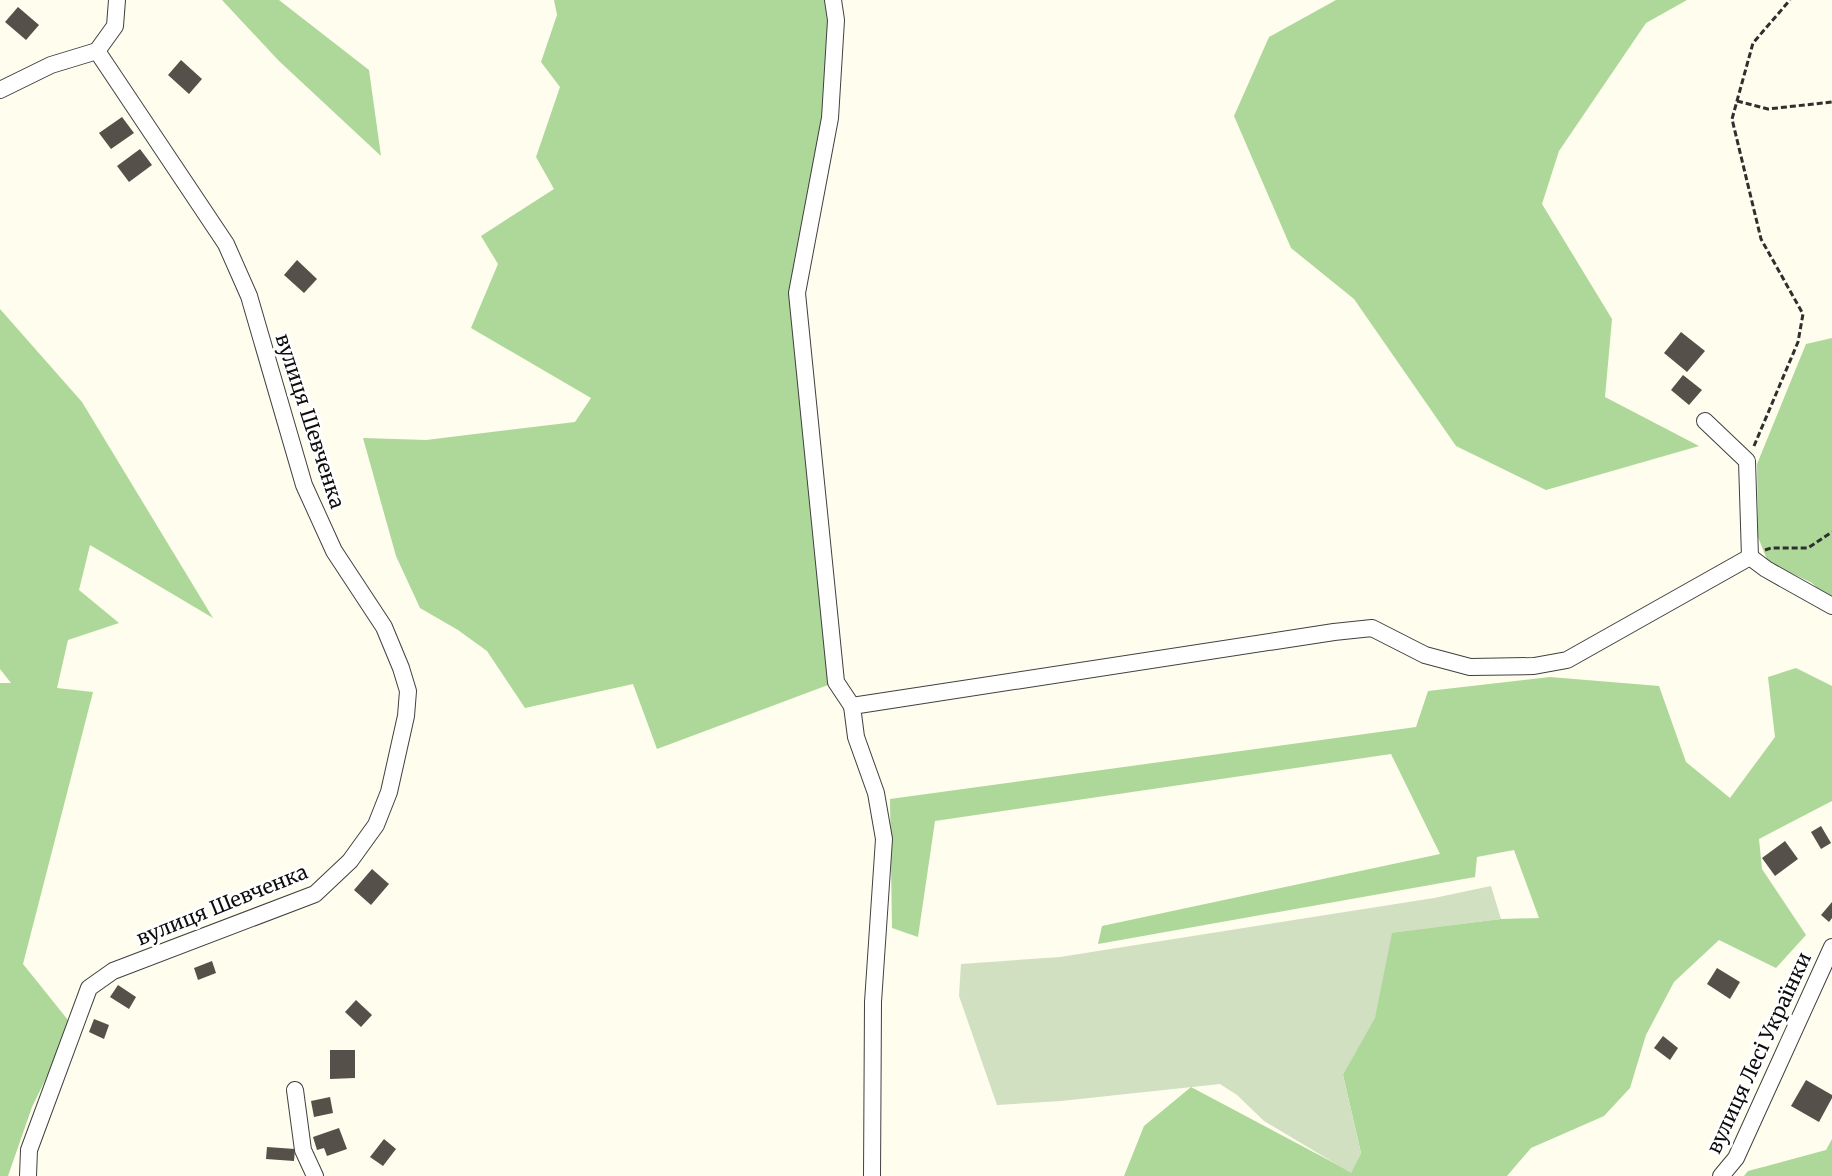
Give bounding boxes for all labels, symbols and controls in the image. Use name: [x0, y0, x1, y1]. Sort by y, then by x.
street label: вулиця Шевченка: [270, 330, 351, 512]
street label: вулиця Шевченка: [133, 859, 311, 950]
street label: вулиця Лесі Українки: [1701, 948, 1816, 1157]

